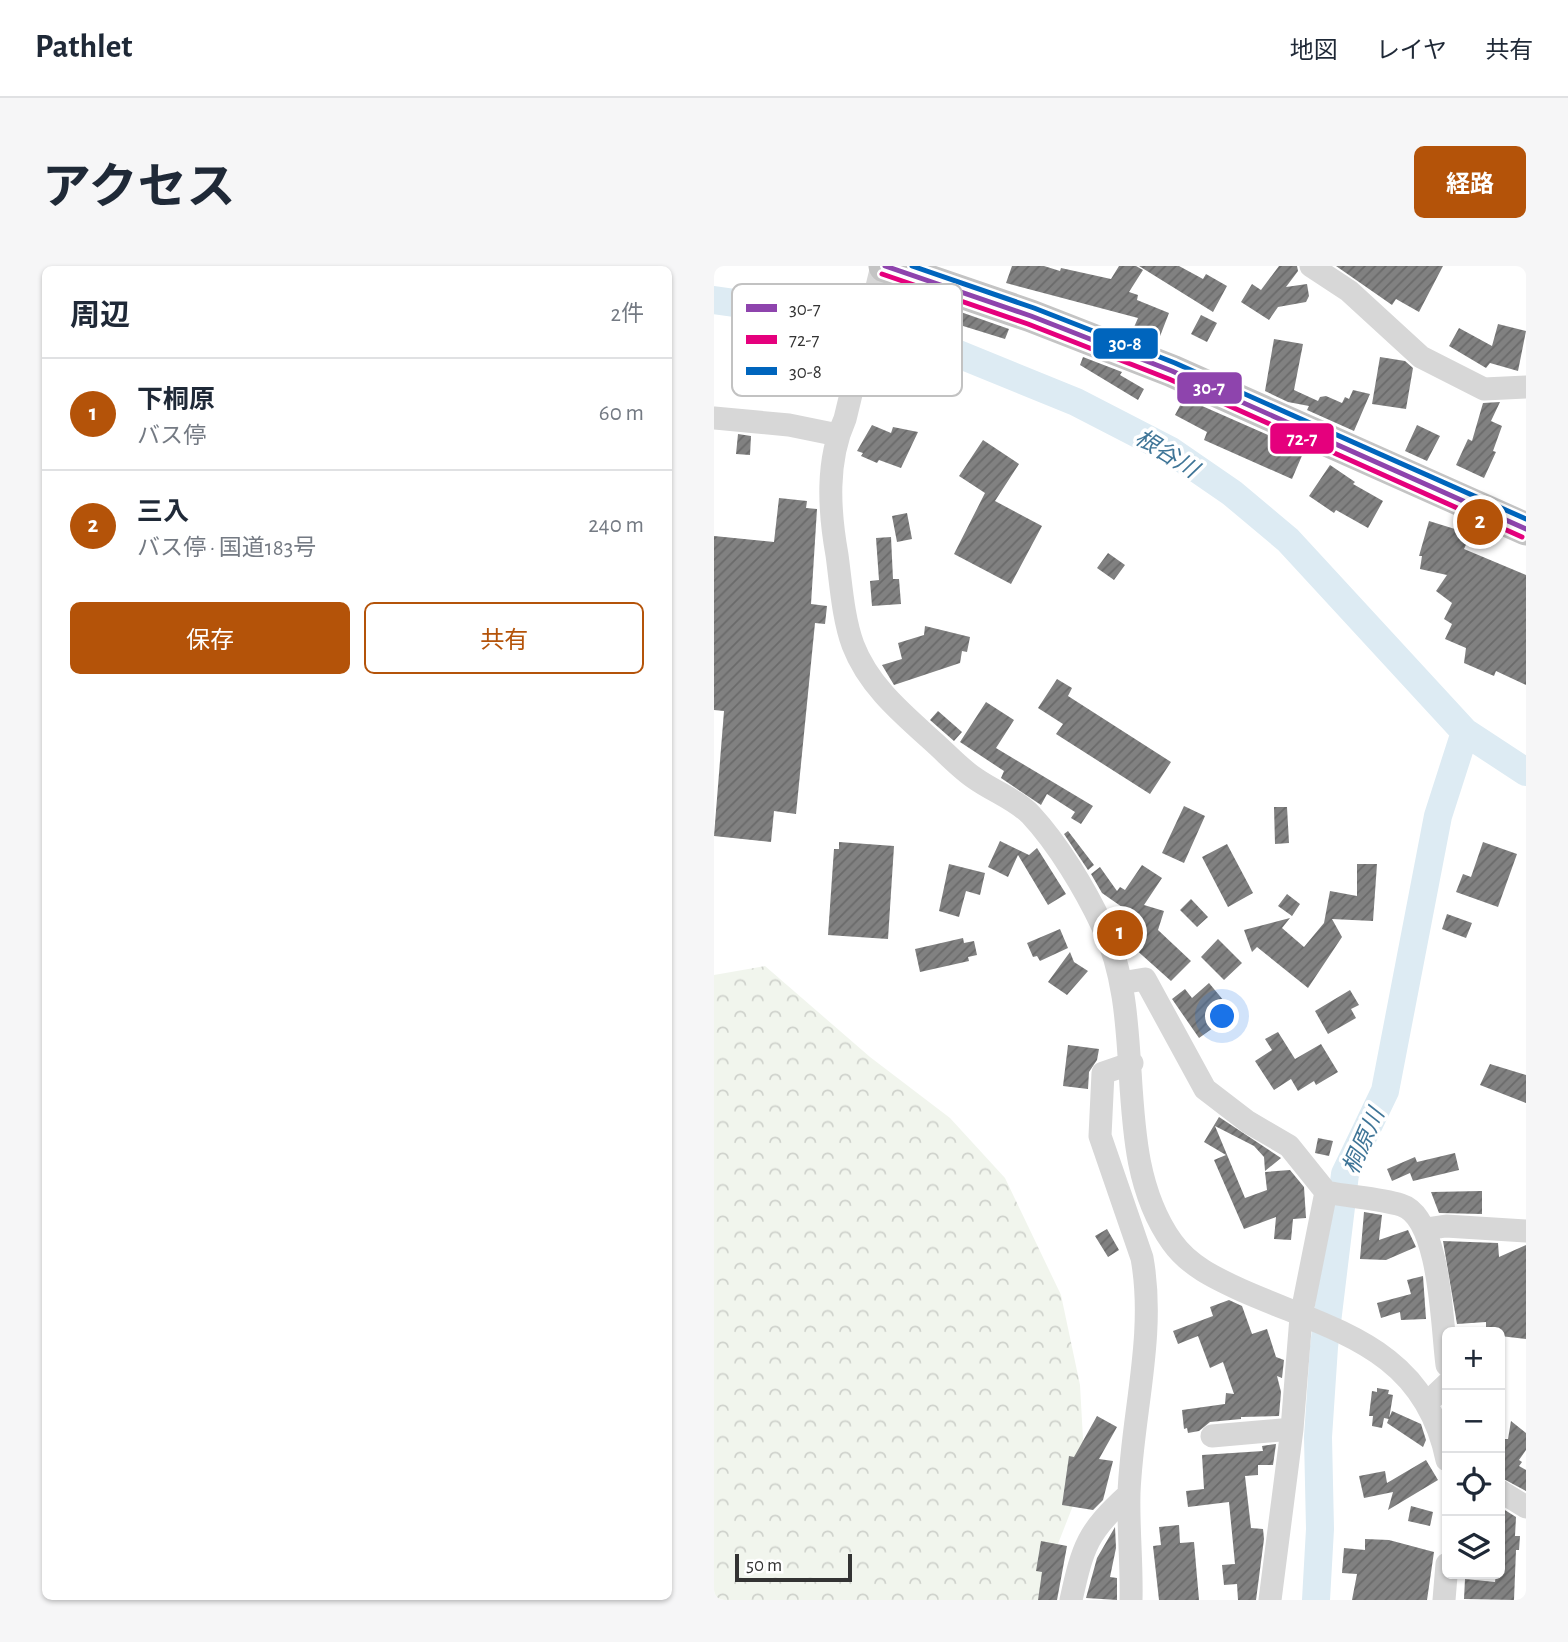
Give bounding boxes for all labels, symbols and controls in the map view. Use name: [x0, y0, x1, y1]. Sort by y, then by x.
text: Pathlet: [35, 31, 133, 64]
text: 地図: [1290, 39, 1338, 63]
text: レイヤ: [1376, 39, 1447, 63]
text: 共有: [1485, 39, 1533, 63]
button: 経路: [1414, 146, 1526, 218]
text: アクセス: [42, 164, 236, 213]
legend: [732, 284, 962, 396]
text: 30-7: [789, 300, 821, 319]
text: 周辺: [70, 301, 130, 331]
text: 2件: [611, 303, 644, 326]
line badge: 30-8: [1092, 327, 1159, 360]
text: 72-7: [789, 331, 819, 350]
text: 30-8: [1108, 335, 1142, 354]
text: 30-8: [789, 363, 822, 382]
line badge: 30-7: [1176, 371, 1243, 405]
text: 30-7: [1193, 379, 1225, 398]
text: 下桐原: [137, 387, 215, 413]
text: 1: [89, 402, 97, 425]
text: 60 m: [599, 402, 644, 425]
line badge: 72-7: [1269, 422, 1335, 455]
text: バス停: [137, 425, 206, 448]
water label: 根谷川: [1131, 425, 1205, 484]
text: 72-7: [1286, 430, 1318, 449]
pin: 2: [1457, 496, 1503, 548]
text: 三入: [137, 499, 189, 525]
text: 2: [88, 514, 98, 537]
text: 240 m: [588, 514, 644, 537]
text: バス停 · 国道183号: [137, 537, 316, 560]
button: 保存: [70, 602, 350, 674]
button: 共有: [364, 602, 644, 674]
pin: 1: [1097, 907, 1143, 959]
your location: [1205, 999, 1239, 1033]
water label: 桐原川: [1338, 1102, 1390, 1178]
map controls: [1442, 1327, 1505, 1579]
button: +: [1442, 1327, 1505, 1390]
button: −: [1442, 1390, 1505, 1453]
button: locate: [1442, 1453, 1505, 1516]
button: layers: [1442, 1516, 1505, 1579]
scale bar: [735, 1551, 852, 1583]
text: 50 m: [746, 1556, 782, 1575]

